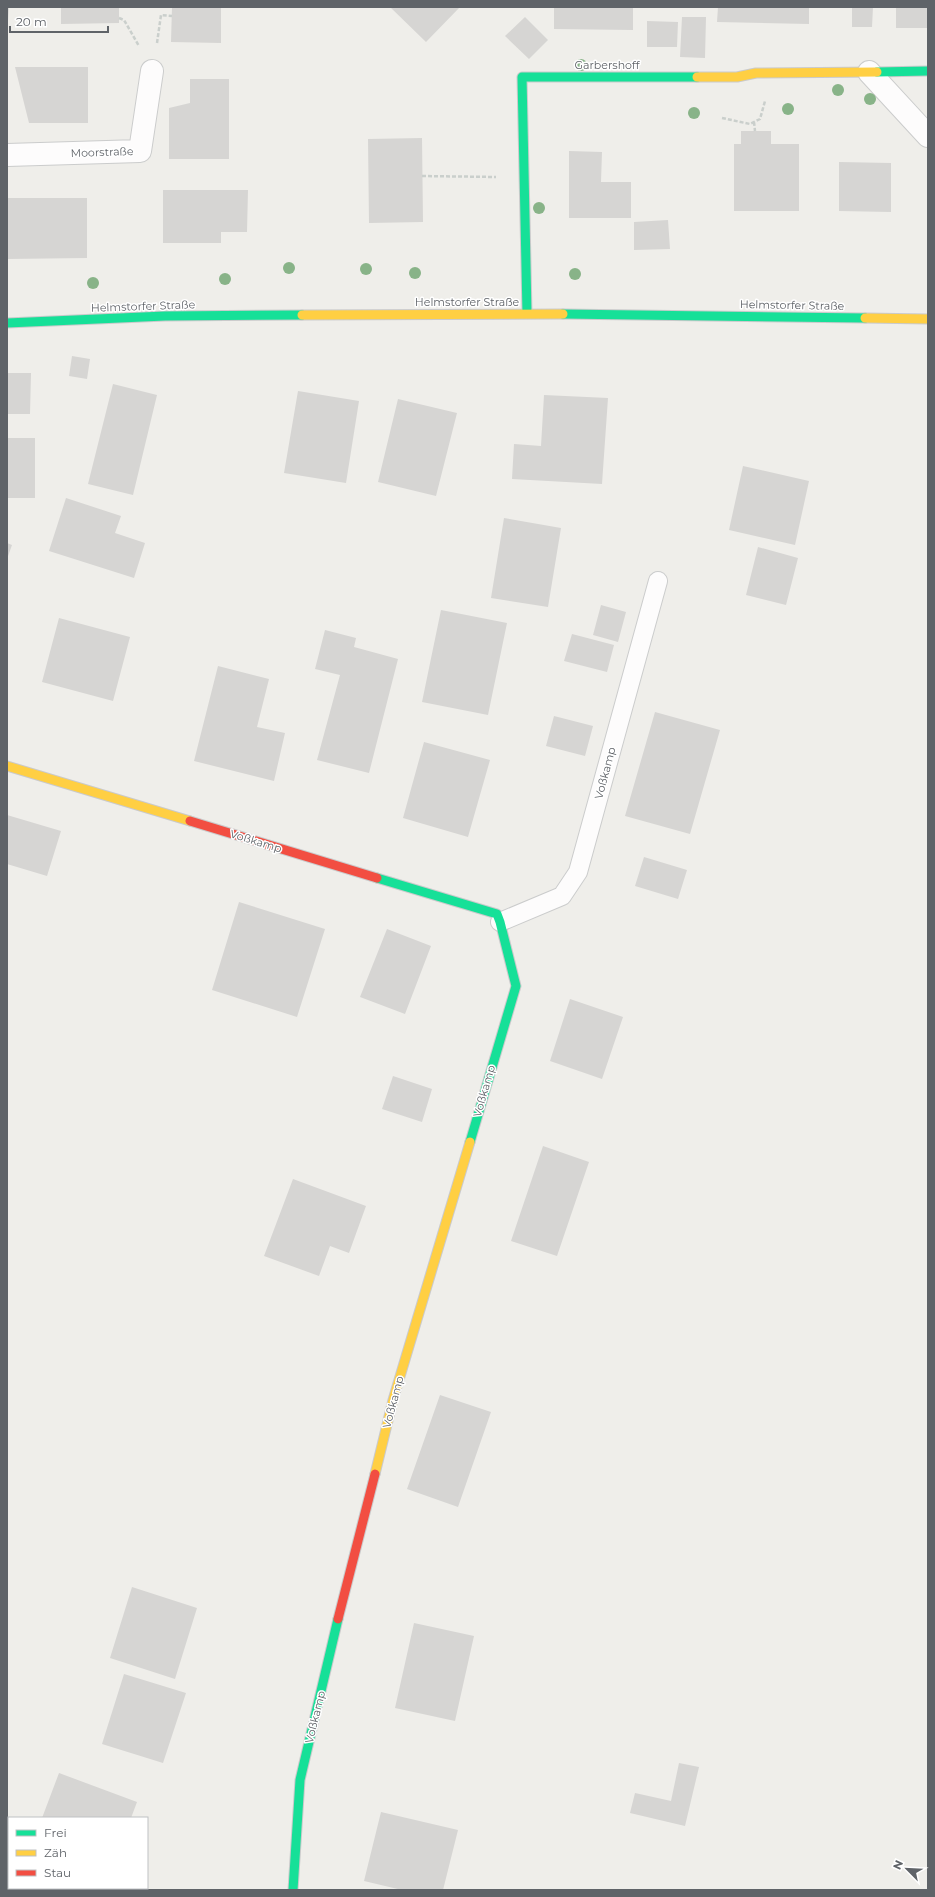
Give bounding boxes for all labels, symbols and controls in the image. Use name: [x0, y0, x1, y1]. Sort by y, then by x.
scale bar: [10, 8, 108, 34]
text: 20 m: [16, 14, 47, 29]
street label: Garbershoff: [575, 58, 641, 72]
street label: Moorstraße: [70, 144, 134, 160]
street label: Helmstorfer Straße: [415, 295, 520, 309]
street label: Helmstorfer Straße: [91, 297, 196, 315]
street label: Helmstorfer Straße: [740, 297, 845, 313]
street label: Voßkamp: [591, 745, 619, 801]
street label: Voßkamp: [228, 826, 284, 856]
street label: Voßkamp: [470, 1063, 498, 1119]
street label: Voßkamp: [379, 1374, 407, 1430]
street label: Voßkamp: [302, 1689, 328, 1745]
legend: [8, 1817, 148, 1889]
text: Frei: [44, 1825, 67, 1840]
text: Zäh: [44, 1845, 67, 1860]
north arrow: [887, 1849, 927, 1889]
text: N: [890, 1858, 906, 1872]
text: Stau: [44, 1865, 71, 1880]

